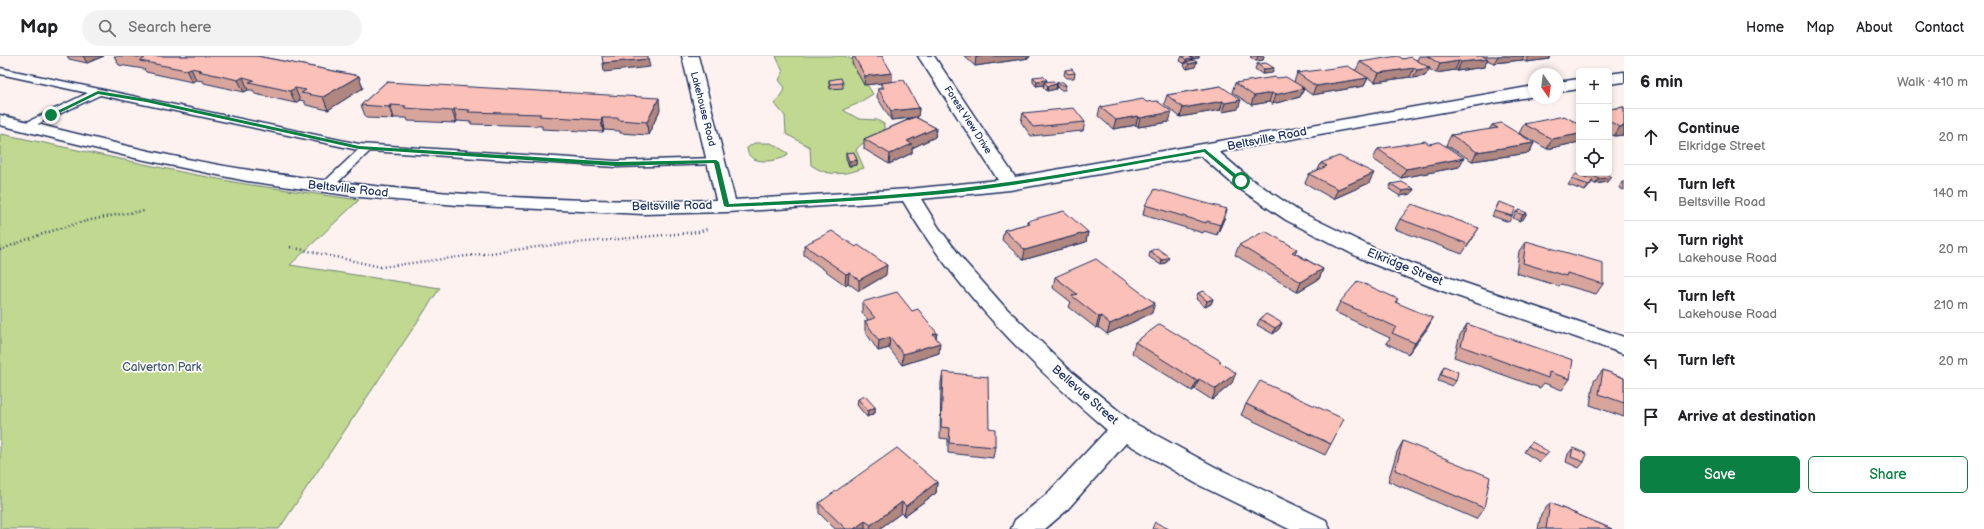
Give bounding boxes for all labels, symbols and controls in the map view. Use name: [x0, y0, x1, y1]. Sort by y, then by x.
search box: [82, 10, 362, 46]
text: Map: [20, 16, 58, 39]
icon: search: [96, 17, 118, 39]
text: Search here: [128, 18, 211, 37]
text: Home: [1746, 19, 1784, 36]
text: Map: [1806, 19, 1834, 36]
text: About: [1856, 19, 1893, 36]
text: Contact: [1915, 19, 1964, 36]
north arrow: [1528, 68, 1564, 104]
map controls: [1576, 68, 1612, 176]
button: +: [1576, 68, 1612, 104]
street label: Lakehouse Road: [688, 71, 718, 148]
text: 6 min: [1640, 72, 1683, 92]
text: Walk · 410 m: [1897, 74, 1968, 90]
street label: Forest View Drive: [942, 84, 994, 156]
button: −: [1576, 104, 1612, 140]
route end: [42, 106, 60, 124]
text: Continue: [1678, 119, 1740, 138]
street label: Beltsville Road: [1226, 124, 1308, 154]
icon: ahead: [1640, 126, 1662, 148]
text: 20 m: [1938, 129, 1968, 145]
text: Elkridge Street: [1678, 138, 1765, 154]
button: locate: [1576, 140, 1612, 176]
route start: [1232, 172, 1250, 190]
text: Turn left: [1678, 175, 1735, 194]
street label: Beltsville Road: [307, 177, 389, 201]
icon: left: [1640, 182, 1662, 204]
text: 140 m: [1933, 185, 1968, 201]
text: Beltsville Road: [1678, 194, 1765, 210]
street label: Beltsville Road: [632, 198, 713, 214]
text: Turn right: [1678, 231, 1743, 250]
icon: right: [1640, 238, 1662, 260]
text: 20 m: [1938, 241, 1968, 257]
street label: Elkridge Street: [1365, 245, 1445, 289]
text: Lakehouse Road: [1678, 250, 1777, 266]
text: Turn left: [1678, 287, 1735, 306]
icon: left: [1640, 294, 1662, 316]
text: 210 m: [1934, 297, 1968, 313]
text: Lakehouse Road: [1678, 306, 1777, 322]
icon: left: [1640, 350, 1662, 372]
text: Turn left: [1678, 351, 1735, 370]
text: 20 m: [1938, 353, 1968, 369]
park label: Calverton Park: [122, 360, 202, 375]
street label: Bellevue Street: [1049, 362, 1122, 428]
icon: arrive: [1640, 406, 1662, 428]
text: Arrive at destination: [1678, 407, 1816, 426]
button: Save: [1640, 456, 1800, 493]
button: Share: [1808, 456, 1968, 493]

